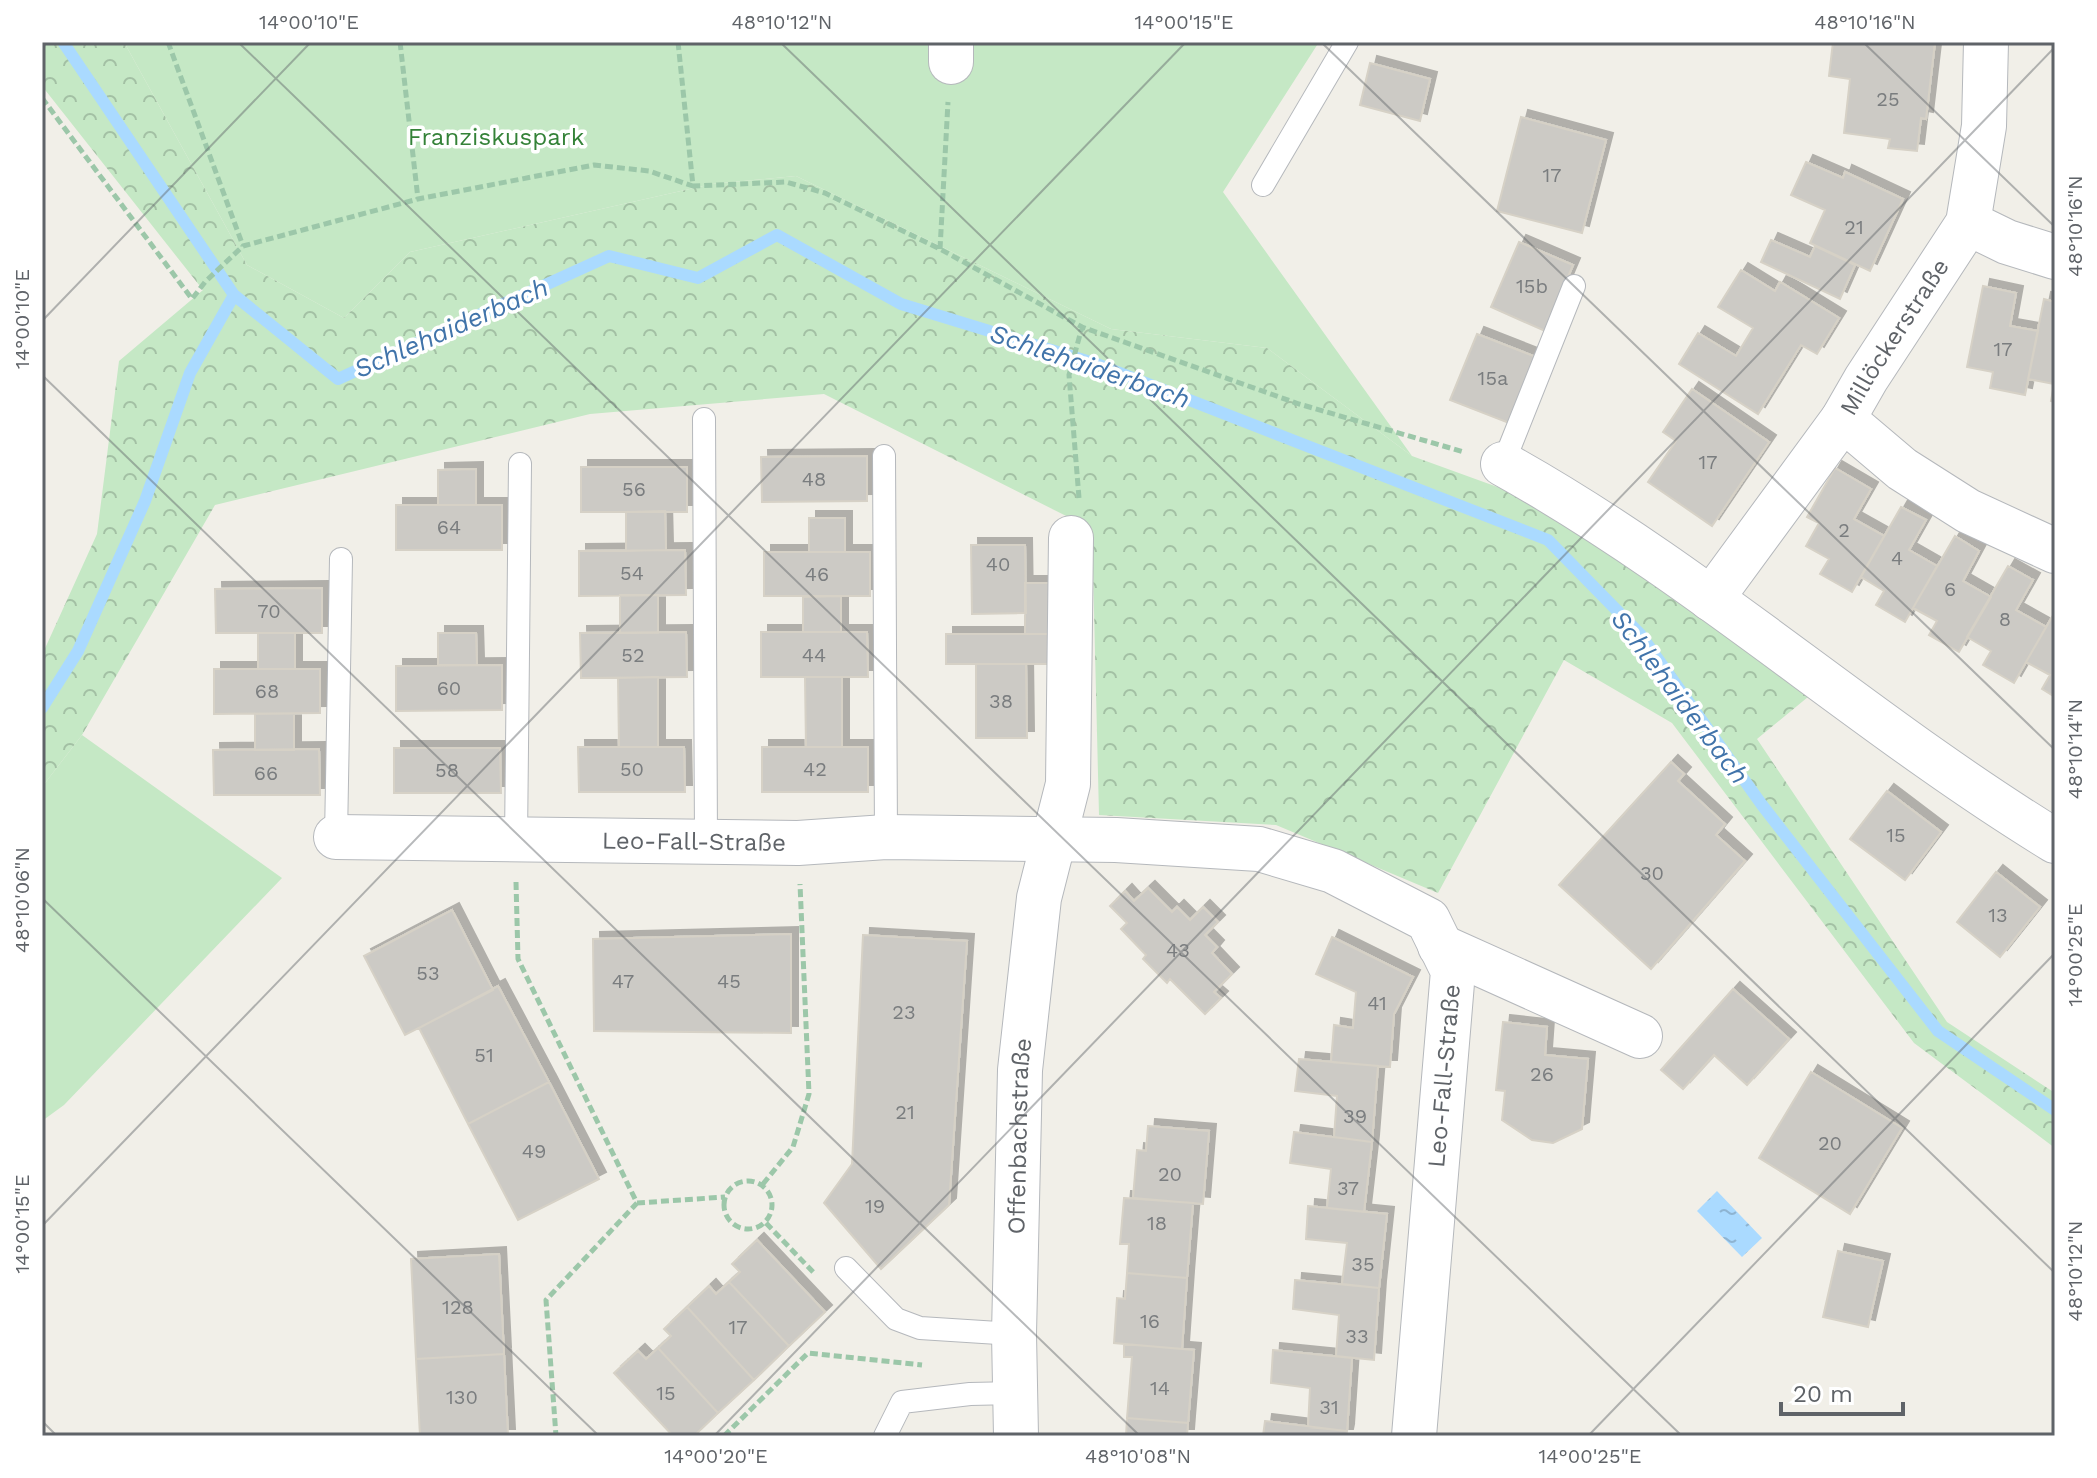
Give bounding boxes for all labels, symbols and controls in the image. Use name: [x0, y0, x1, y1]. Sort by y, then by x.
text: 14°00'10"E: [259, 10, 359, 34]
text: 48°10'12"N: [732, 10, 832, 34]
text: 14°00'15"E: [1134, 10, 1234, 34]
text: 48°10'16"N: [1814, 10, 1916, 34]
house number: 25: [1876, 87, 1900, 111]
park label: Franziskuspark: [408, 123, 585, 151]
house number: 17: [1542, 163, 1562, 187]
text: 48°10'16"N: [2063, 175, 2087, 277]
house number: 21: [1844, 215, 1864, 239]
street label: Millöckerstraße: [1834, 254, 1955, 420]
text: 14°00'10"E: [10, 269, 34, 369]
water label: Schlehaiderbach: [349, 272, 553, 384]
house number: 15b: [1516, 274, 1548, 298]
water label: Schlehaiderbach: [986, 318, 1194, 414]
house number: 17: [1993, 337, 2013, 361]
house number: 15a: [1478, 366, 1508, 390]
house number: 17: [1698, 450, 1718, 474]
house number: 48: [802, 467, 826, 491]
house number: 56: [622, 477, 646, 501]
house number: 64: [437, 515, 461, 539]
house number: 2: [1838, 518, 1850, 542]
house number: 4: [1891, 546, 1903, 570]
house number: 40: [986, 552, 1010, 576]
house number: 54: [620, 561, 644, 585]
house number: 46: [805, 562, 829, 586]
house number: 6: [1944, 577, 1956, 601]
house number: 70: [257, 599, 281, 623]
water label: Schlehaiderbach: [1605, 604, 1755, 790]
house number: 8: [1999, 607, 2011, 631]
house number: 52: [621, 643, 645, 667]
house number: 44: [802, 643, 826, 667]
house number: 60: [437, 676, 461, 700]
house number: 68: [255, 679, 279, 703]
house number: 38: [989, 689, 1013, 713]
text: 48°10'14"N: [2063, 699, 2087, 799]
house number: 50: [620, 757, 644, 781]
house number: 42: [803, 757, 827, 781]
house number: 58: [435, 758, 459, 782]
house number: 66: [254, 761, 278, 785]
house number: 15: [1886, 823, 1906, 847]
street label: Leo-Fall-Straße: [602, 826, 786, 857]
text: 48°10'06"N: [10, 847, 34, 953]
house number: 30: [1640, 861, 1664, 885]
house number: 13: [1988, 903, 2008, 927]
text: 14°00'25"E: [2063, 904, 2087, 1006]
house number: 43: [1166, 938, 1190, 962]
house number: 53: [416, 961, 440, 985]
house number: 47: [612, 969, 634, 993]
house number: 45: [717, 969, 741, 993]
street label: Leo-Fall-Straße: [1422, 983, 1466, 1169]
house number: 41: [1367, 991, 1387, 1015]
house number: 23: [892, 1000, 916, 1024]
street label: Offenbachstraße: [1002, 1036, 1037, 1235]
house number: 51: [474, 1043, 494, 1067]
house number: 26: [1530, 1062, 1554, 1086]
house number: 21: [895, 1100, 915, 1124]
house number: 39: [1343, 1104, 1367, 1128]
house number: 20: [1818, 1131, 1842, 1155]
house number: 49: [522, 1139, 546, 1163]
house number: 20: [1158, 1162, 1182, 1186]
text: 14°00'15"E: [10, 1174, 34, 1274]
house number: 37: [1337, 1176, 1359, 1200]
house number: 19: [865, 1194, 885, 1218]
house number: 18: [1147, 1211, 1167, 1235]
text: 48°10'12"N: [2063, 1221, 2087, 1321]
house number: 35: [1351, 1252, 1375, 1276]
house number: 128: [442, 1295, 474, 1319]
house number: 16: [1140, 1309, 1160, 1333]
house number: 17: [728, 1315, 748, 1339]
house number: 33: [1345, 1324, 1369, 1348]
scale bar: [1781, 1366, 1903, 1416]
house number: 14: [1150, 1376, 1170, 1400]
text: 20 m: [1793, 1380, 1853, 1408]
house number: 15: [656, 1381, 676, 1405]
house number: 130: [446, 1385, 478, 1409]
house number: 31: [1319, 1395, 1339, 1419]
text: 14°00'20"E: [664, 1444, 768, 1468]
text: 48°10'08"N: [1085, 1444, 1191, 1468]
text: 14°00'25"E: [1539, 1444, 1641, 1468]

